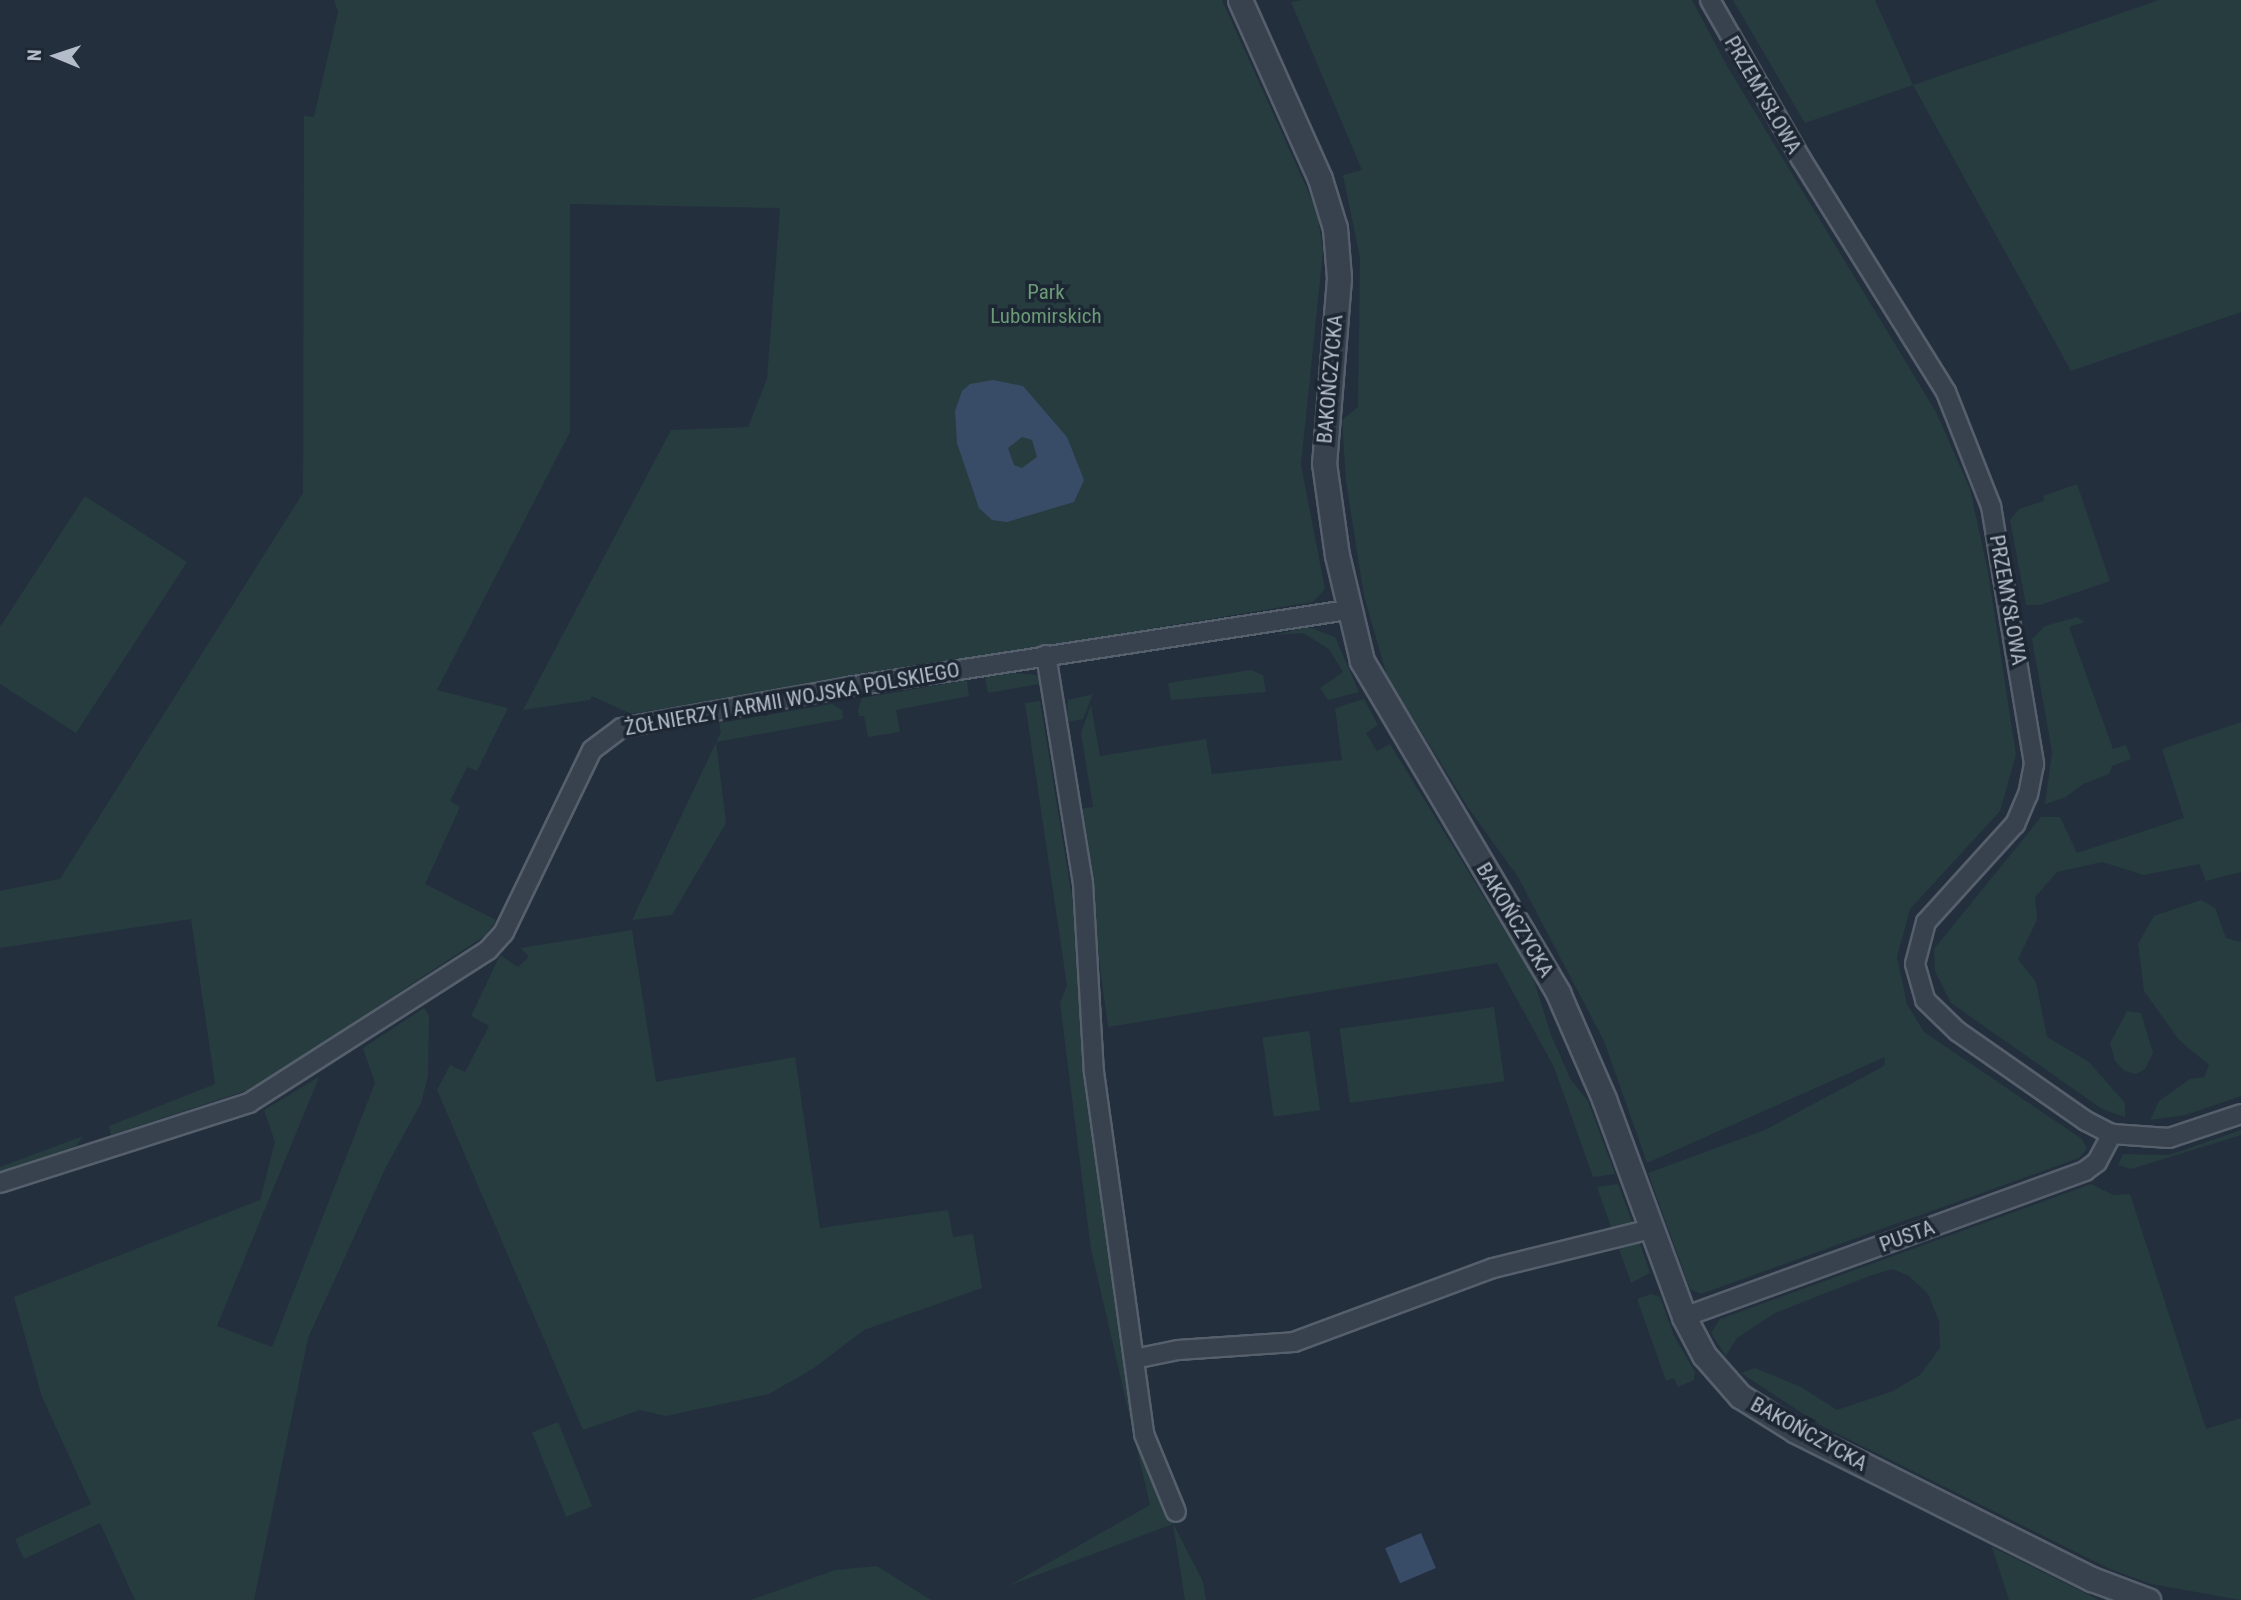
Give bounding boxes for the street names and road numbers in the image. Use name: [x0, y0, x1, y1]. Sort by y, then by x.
street label: PRZEMYSŁOWA: [1719, 32, 1807, 158]
street label: BAKOŃCZYCKA: [1312, 313, 1348, 445]
street label: PRZEMYSŁOWA: [1984, 533, 2032, 667]
street label: ŻOŁNIERZY I ARMII WOJSKA POLSKIEGO: [622, 657, 962, 741]
street label: BAKOŃCZYCKA: [1471, 858, 1559, 982]
street label: PUSTA: [1876, 1214, 1938, 1258]
street label: BAKOŃCZYCKA: [1746, 1392, 1872, 1476]

